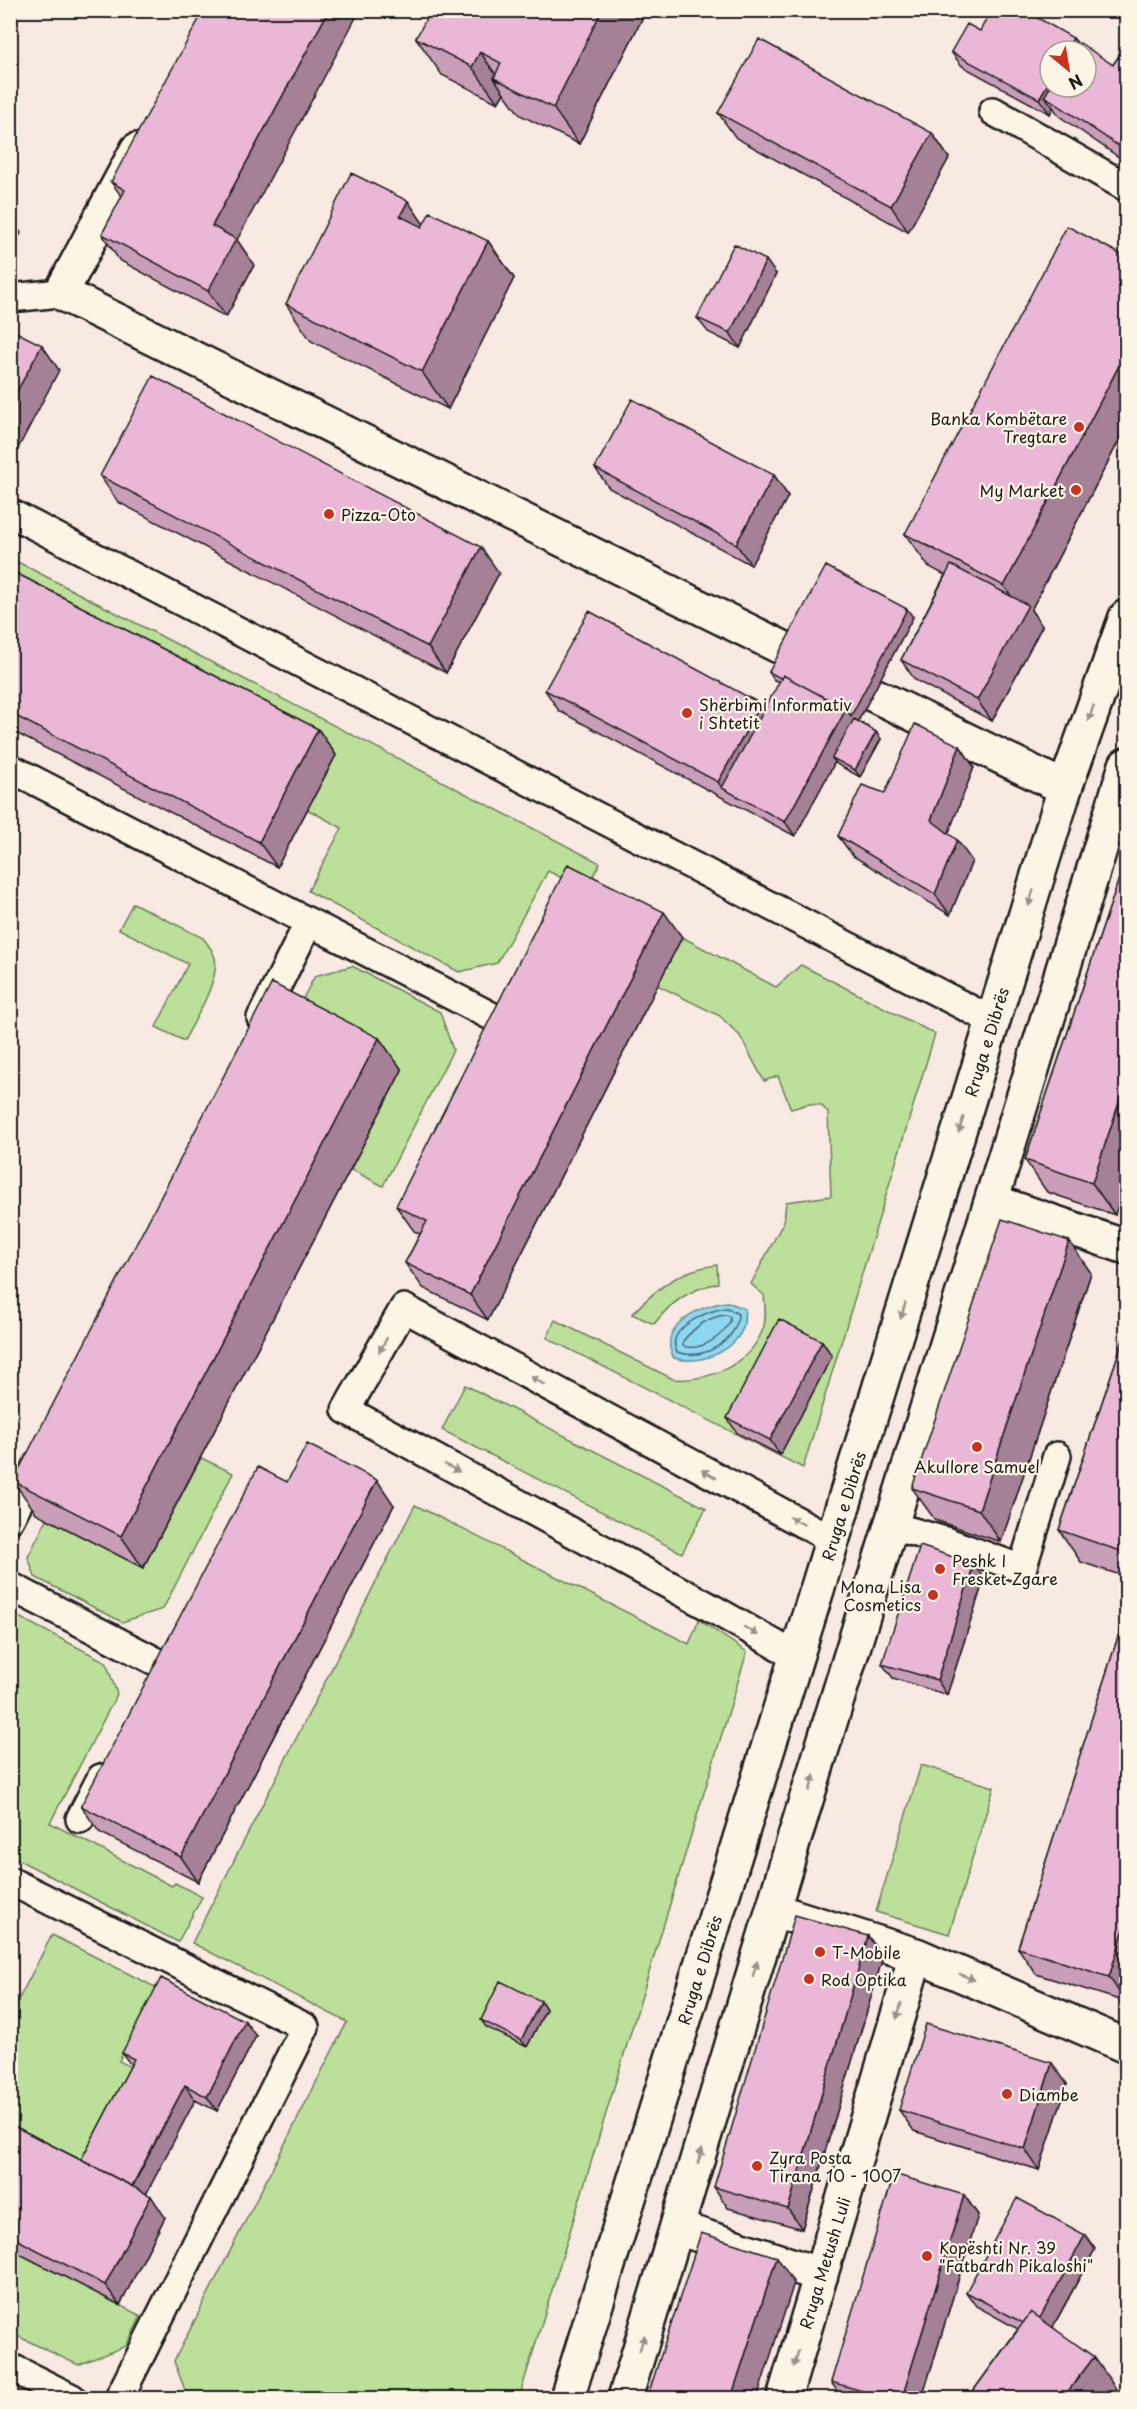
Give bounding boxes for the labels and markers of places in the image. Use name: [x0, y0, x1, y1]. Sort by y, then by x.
place label: Banka Kombëtare Tregtare: [930, 406, 1067, 448]
marker: Banka Kombëtare Tregtare: [1072, 420, 1086, 434]
place label: My Market: [980, 478, 1064, 502]
marker: My Market: [1069, 483, 1083, 497]
place label: Pizza-Oto: [341, 502, 416, 526]
marker: Pizza-Oto: [322, 507, 336, 521]
place label: Shërbimi Informativ i Shtetit: [699, 692, 852, 734]
marker: Shërbimi Informativ i Shtetit: [680, 706, 694, 720]
marker: Akullore Samuel: [970, 1440, 984, 1454]
place label: Akullore Samuel: [914, 1454, 1040, 1478]
place label: Peshk I Fresket Zgare: [952, 1548, 1058, 1590]
marker: Peshk I Fresket Zgare: [933, 1562, 947, 1576]
place label: Mona Lisa Cosmetics: [840, 1574, 921, 1616]
marker: Mona Lisa Cosmetics: [926, 1588, 940, 1602]
place label: T-Mobile: [832, 1940, 901, 1964]
marker: T-Mobile: [813, 1945, 827, 1959]
place label: Rod Optika: [821, 1967, 907, 1991]
marker: Rod Optika: [802, 1972, 816, 1986]
place label: Diambe: [1019, 2082, 1079, 2106]
marker: Diambe: [1000, 2087, 1014, 2101]
place label: Zyra Posta Tirana 10 - 1007: [769, 2145, 901, 2187]
marker: Zyra Posta Tirana 10 - 1007: [750, 2159, 764, 2173]
place label: Kopështi Nr. 39 "Fatbardh Pikaloshi": [939, 2235, 1093, 2277]
marker: Kopështi Nr. 39 "Fatbardh Pikaloshi": [920, 2249, 934, 2263]

